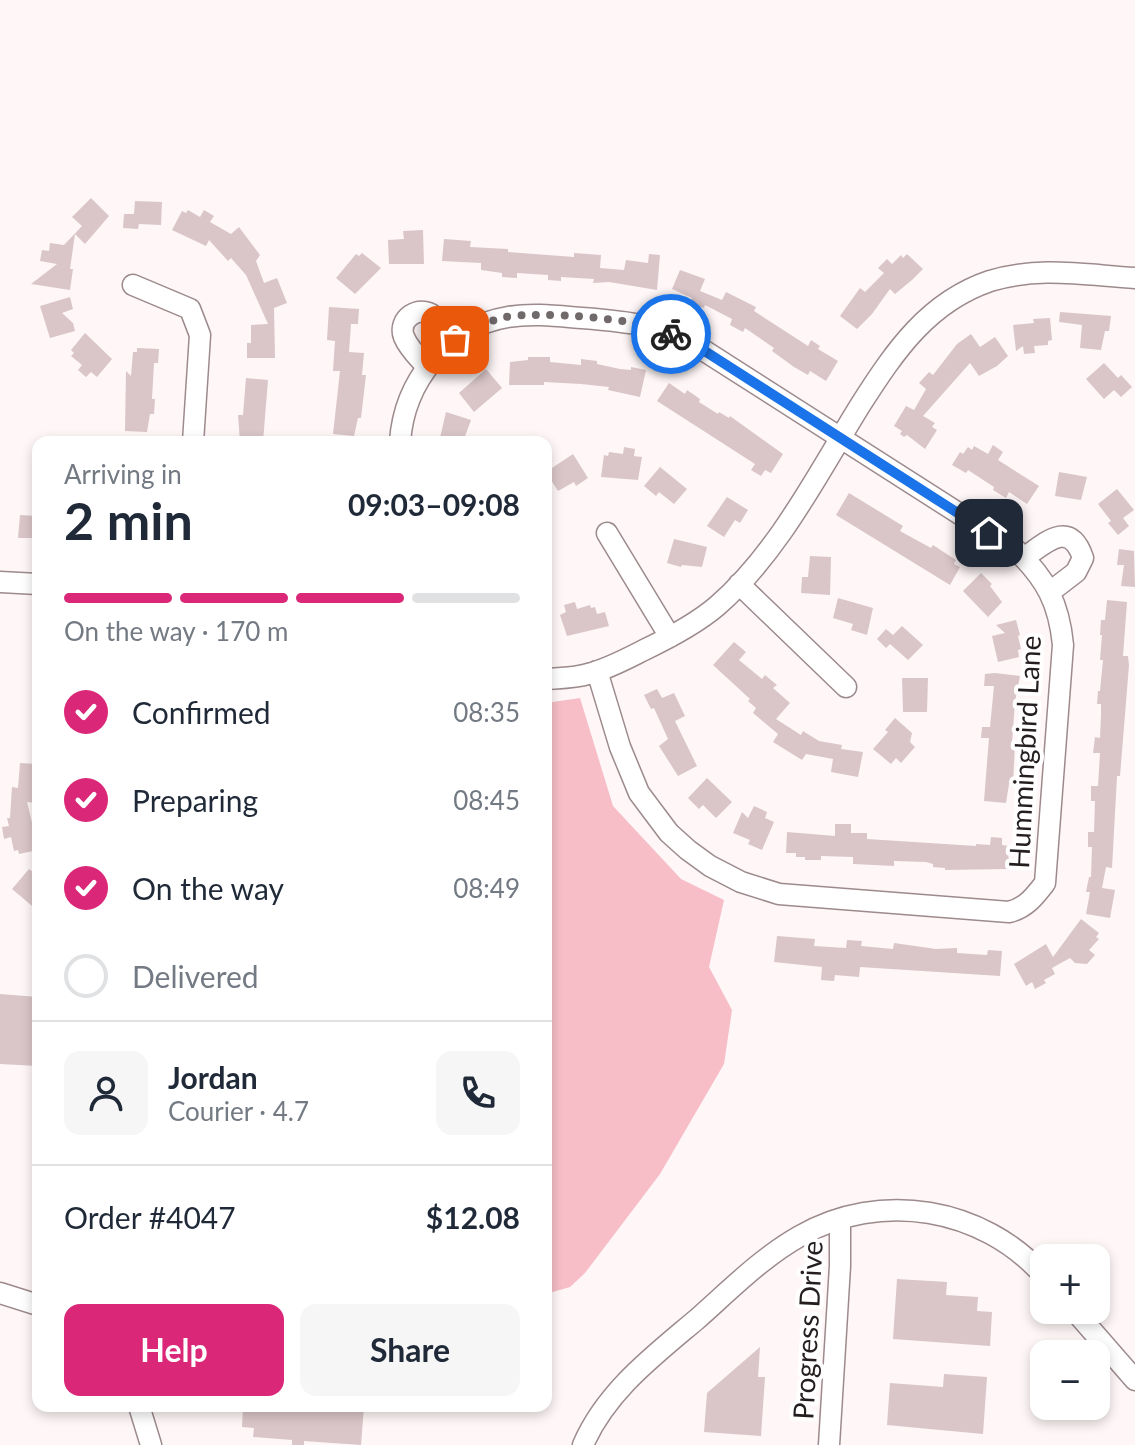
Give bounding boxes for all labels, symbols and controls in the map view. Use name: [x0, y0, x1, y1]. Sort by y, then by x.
courier: [631, 294, 711, 374]
pin: [421, 306, 489, 374]
icon: bike: [649, 312, 693, 356]
icon: bag: [433, 318, 477, 362]
text: Arriving in: [64, 458, 182, 490]
text: 09:03–09:08: [348, 486, 520, 522]
text: 2 min: [64, 489, 193, 551]
pin: [955, 499, 1023, 567]
icon: home: [967, 511, 1011, 555]
text: On the way · 170 m: [64, 615, 288, 647]
street label: Hummingbird Lane: [1001, 635, 1047, 869]
icon: check: [64, 690, 108, 734]
text: Confirmed: [132, 694, 271, 730]
text: 08:35: [453, 696, 520, 728]
icon: check: [64, 778, 108, 822]
text: Preparing: [132, 782, 258, 818]
text: 08:45: [453, 784, 520, 816]
icon: check: [64, 866, 108, 910]
text: On the way: [132, 870, 284, 906]
text: 08:49: [453, 872, 520, 904]
text: Delivered: [132, 958, 259, 994]
button: person: [64, 1051, 148, 1135]
button: phone: [436, 1051, 520, 1135]
text: Jordan: [168, 1059, 258, 1095]
text: Courier · 4.7: [168, 1095, 309, 1127]
text: Order #4047: [64, 1199, 236, 1235]
text: $12.08: [426, 1199, 520, 1235]
street label: Progress Drive: [785, 1240, 829, 1420]
map controls: [1030, 1244, 1110, 1420]
button: +: [1030, 1244, 1110, 1324]
button: Help: [64, 1304, 284, 1396]
button: Share: [300, 1304, 520, 1396]
button: −: [1030, 1340, 1110, 1420]

